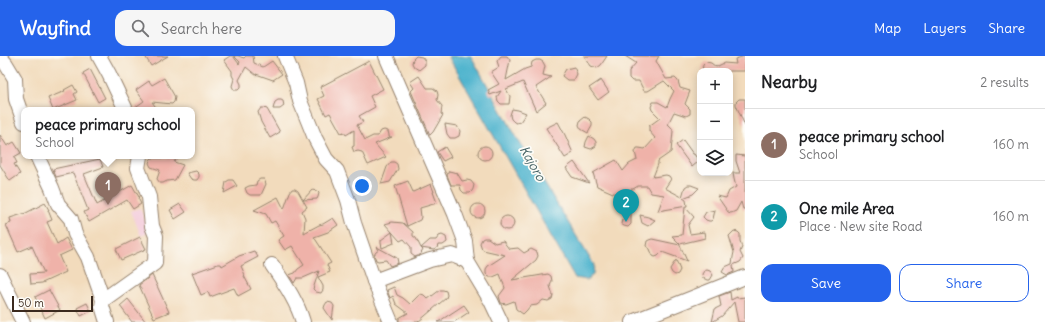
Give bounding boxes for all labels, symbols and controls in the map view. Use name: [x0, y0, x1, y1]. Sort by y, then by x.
search box: [115, 10, 395, 46]
text: Wayfind: [20, 16, 91, 40]
icon: search: [129, 17, 151, 39]
text: Search here: [161, 19, 242, 38]
text: Map: [874, 19, 901, 37]
text: Layers: [923, 19, 966, 37]
text: Share: [988, 19, 1025, 37]
map controls: [697, 68, 733, 176]
button: +: [697, 68, 733, 104]
text: Nearby: [761, 71, 817, 93]
text: 2 results: [980, 74, 1029, 91]
button: −: [697, 104, 733, 140]
popup: [21, 107, 195, 159]
text: peace primary school: [35, 115, 181, 134]
text: peace primary school: [799, 127, 944, 146]
text: School: [35, 134, 74, 151]
text: 1: [771, 136, 777, 153]
text: 160 m: [993, 136, 1029, 153]
button: layers: [697, 140, 733, 176]
water label: Kajoro: [516, 143, 550, 185]
text: School: [799, 146, 838, 163]
pin: 1: [95, 172, 121, 205]
your location: [352, 176, 372, 196]
pin: 2: [613, 189, 639, 222]
text: One mile Area: [799, 199, 894, 218]
text: 2: [770, 208, 778, 225]
text: 160 m: [993, 208, 1029, 225]
text: Place · New site Road: [799, 218, 922, 235]
button: Save: [761, 264, 891, 302]
button: Share: [899, 264, 1029, 302]
scale bar: [12, 294, 93, 313]
text: 50 m: [18, 296, 44, 310]

